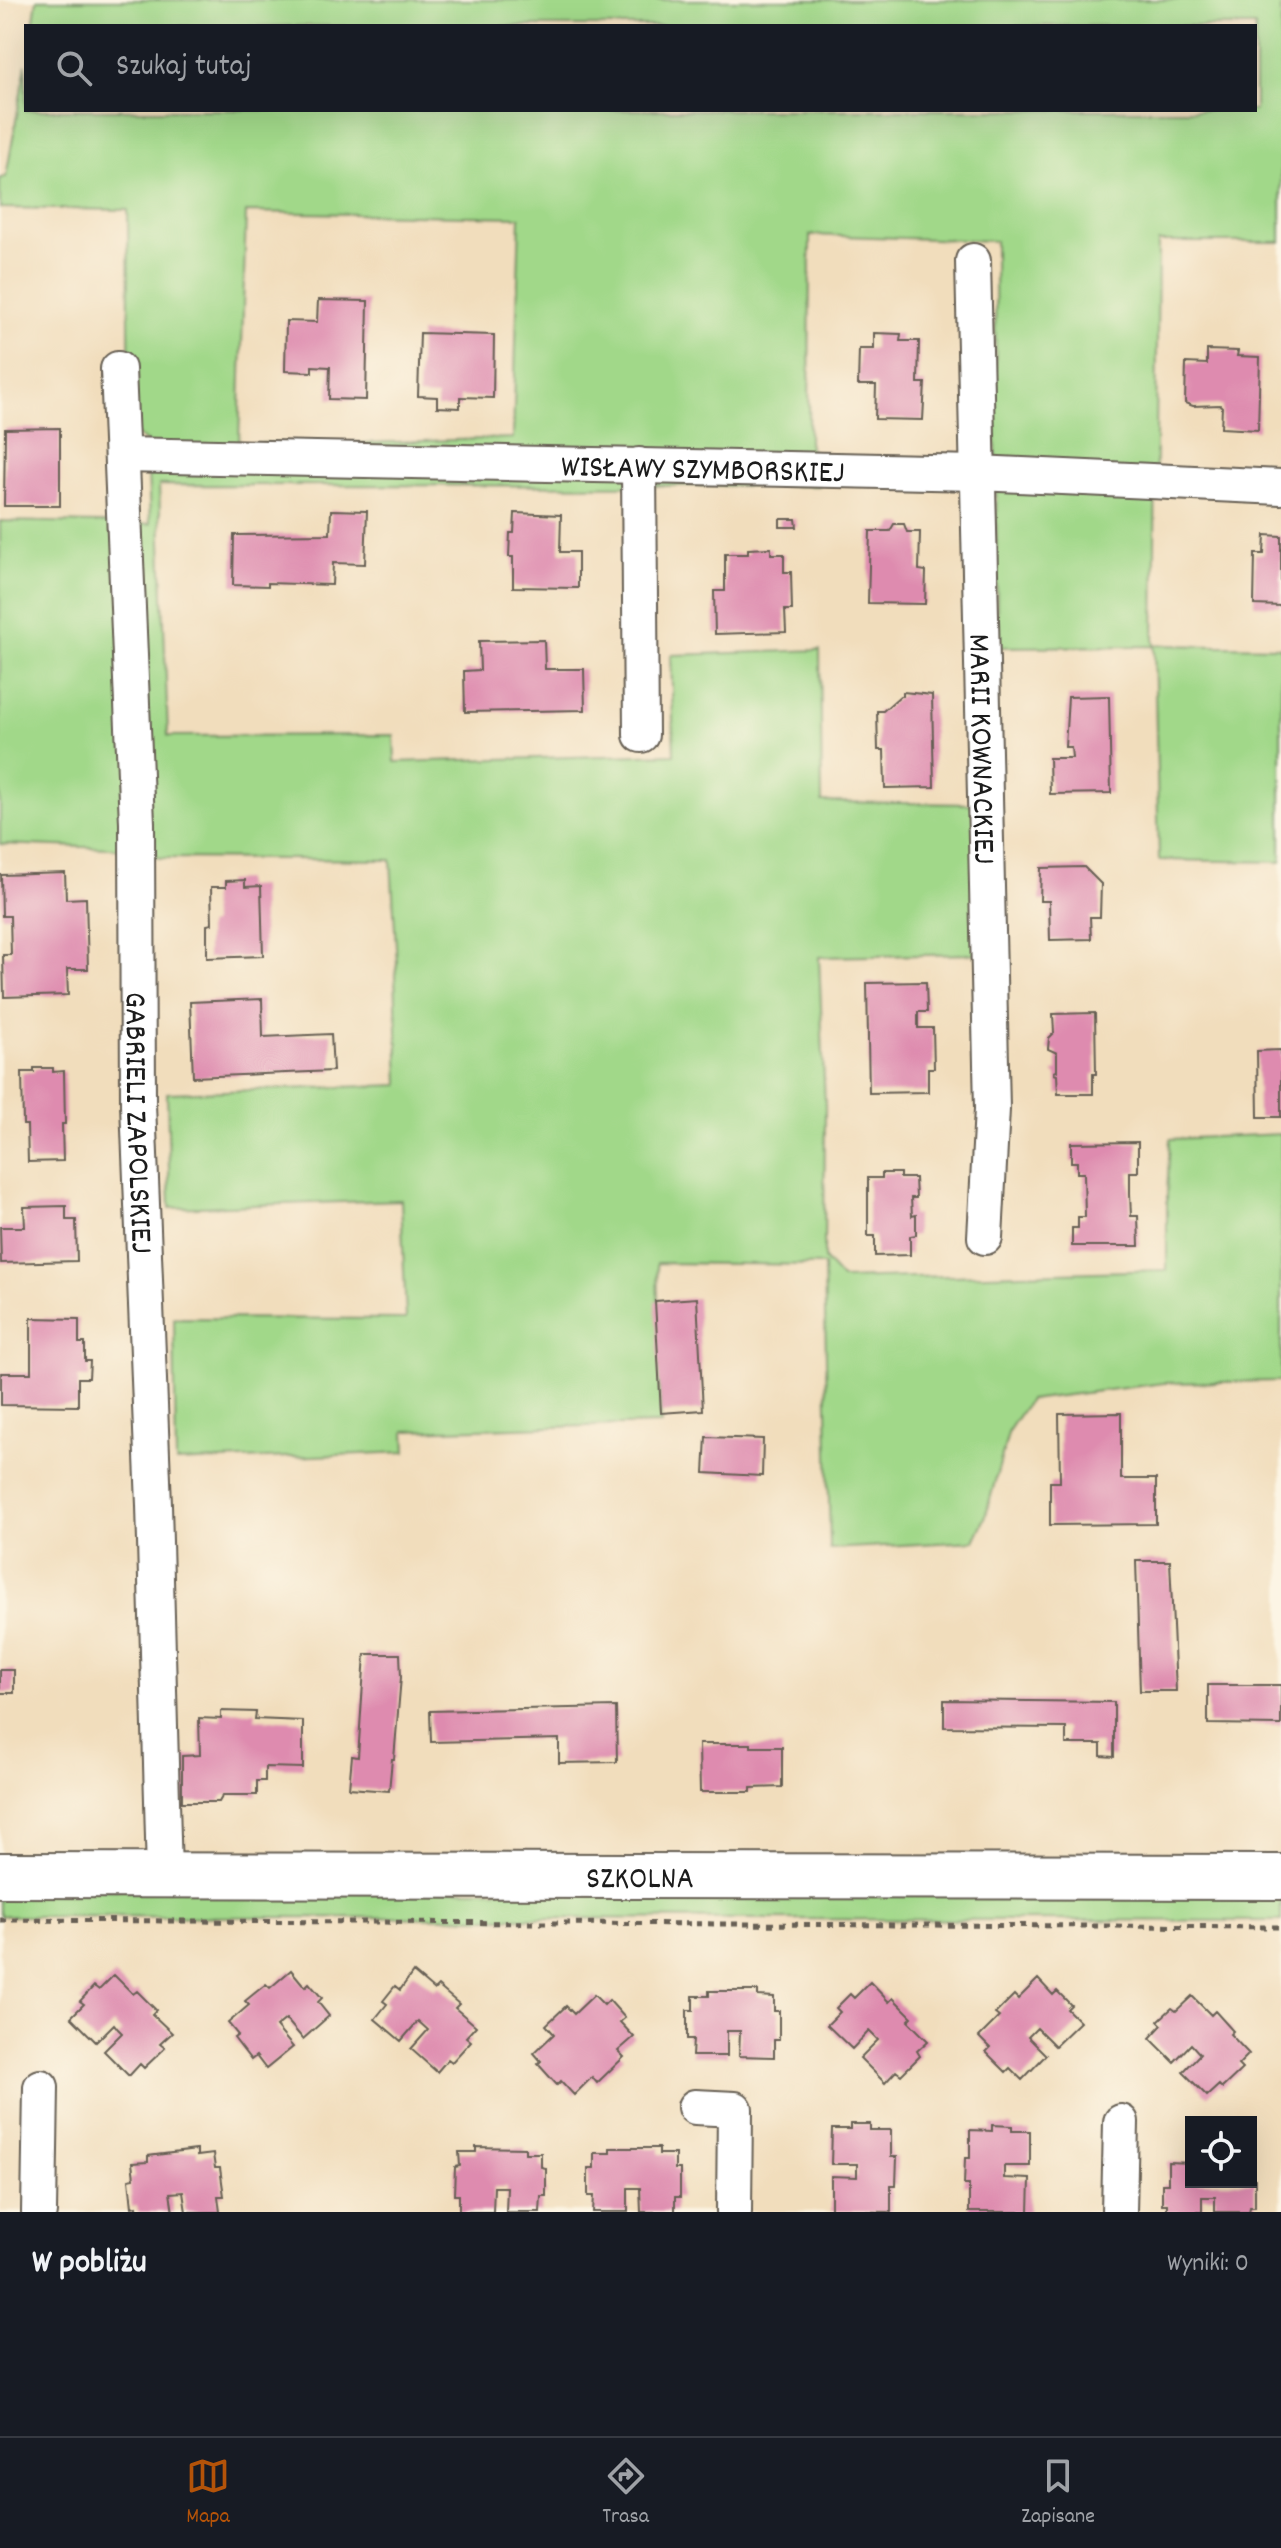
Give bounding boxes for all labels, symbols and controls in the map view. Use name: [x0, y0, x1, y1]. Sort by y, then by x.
search box: [24, 24, 1257, 112]
icon: search: [52, 46, 96, 90]
text: Szukaj tutaj: [116, 47, 252, 90]
street label: WISŁAWY SZYMBORSKIEJ: [560, 446, 845, 498]
street label: MARII KOWNACKIEJ: [953, 633, 1005, 865]
street label: GABRIELI ZAPOLSKIEJ: [110, 992, 162, 1255]
street label: SZKOLNA: [586, 1858, 694, 1904]
map controls: [1185, 2116, 1257, 2188]
button: locate: [1185, 2116, 1257, 2188]
text: W pobliżu: [32, 2240, 147, 2289]
text: Wyniki: 0: [1167, 2246, 1249, 2283]
tab: Mapa: [186, 2454, 230, 2533]
tab: Trasa: [602, 2454, 649, 2533]
tab: Zapisane: [1021, 2454, 1095, 2533]

